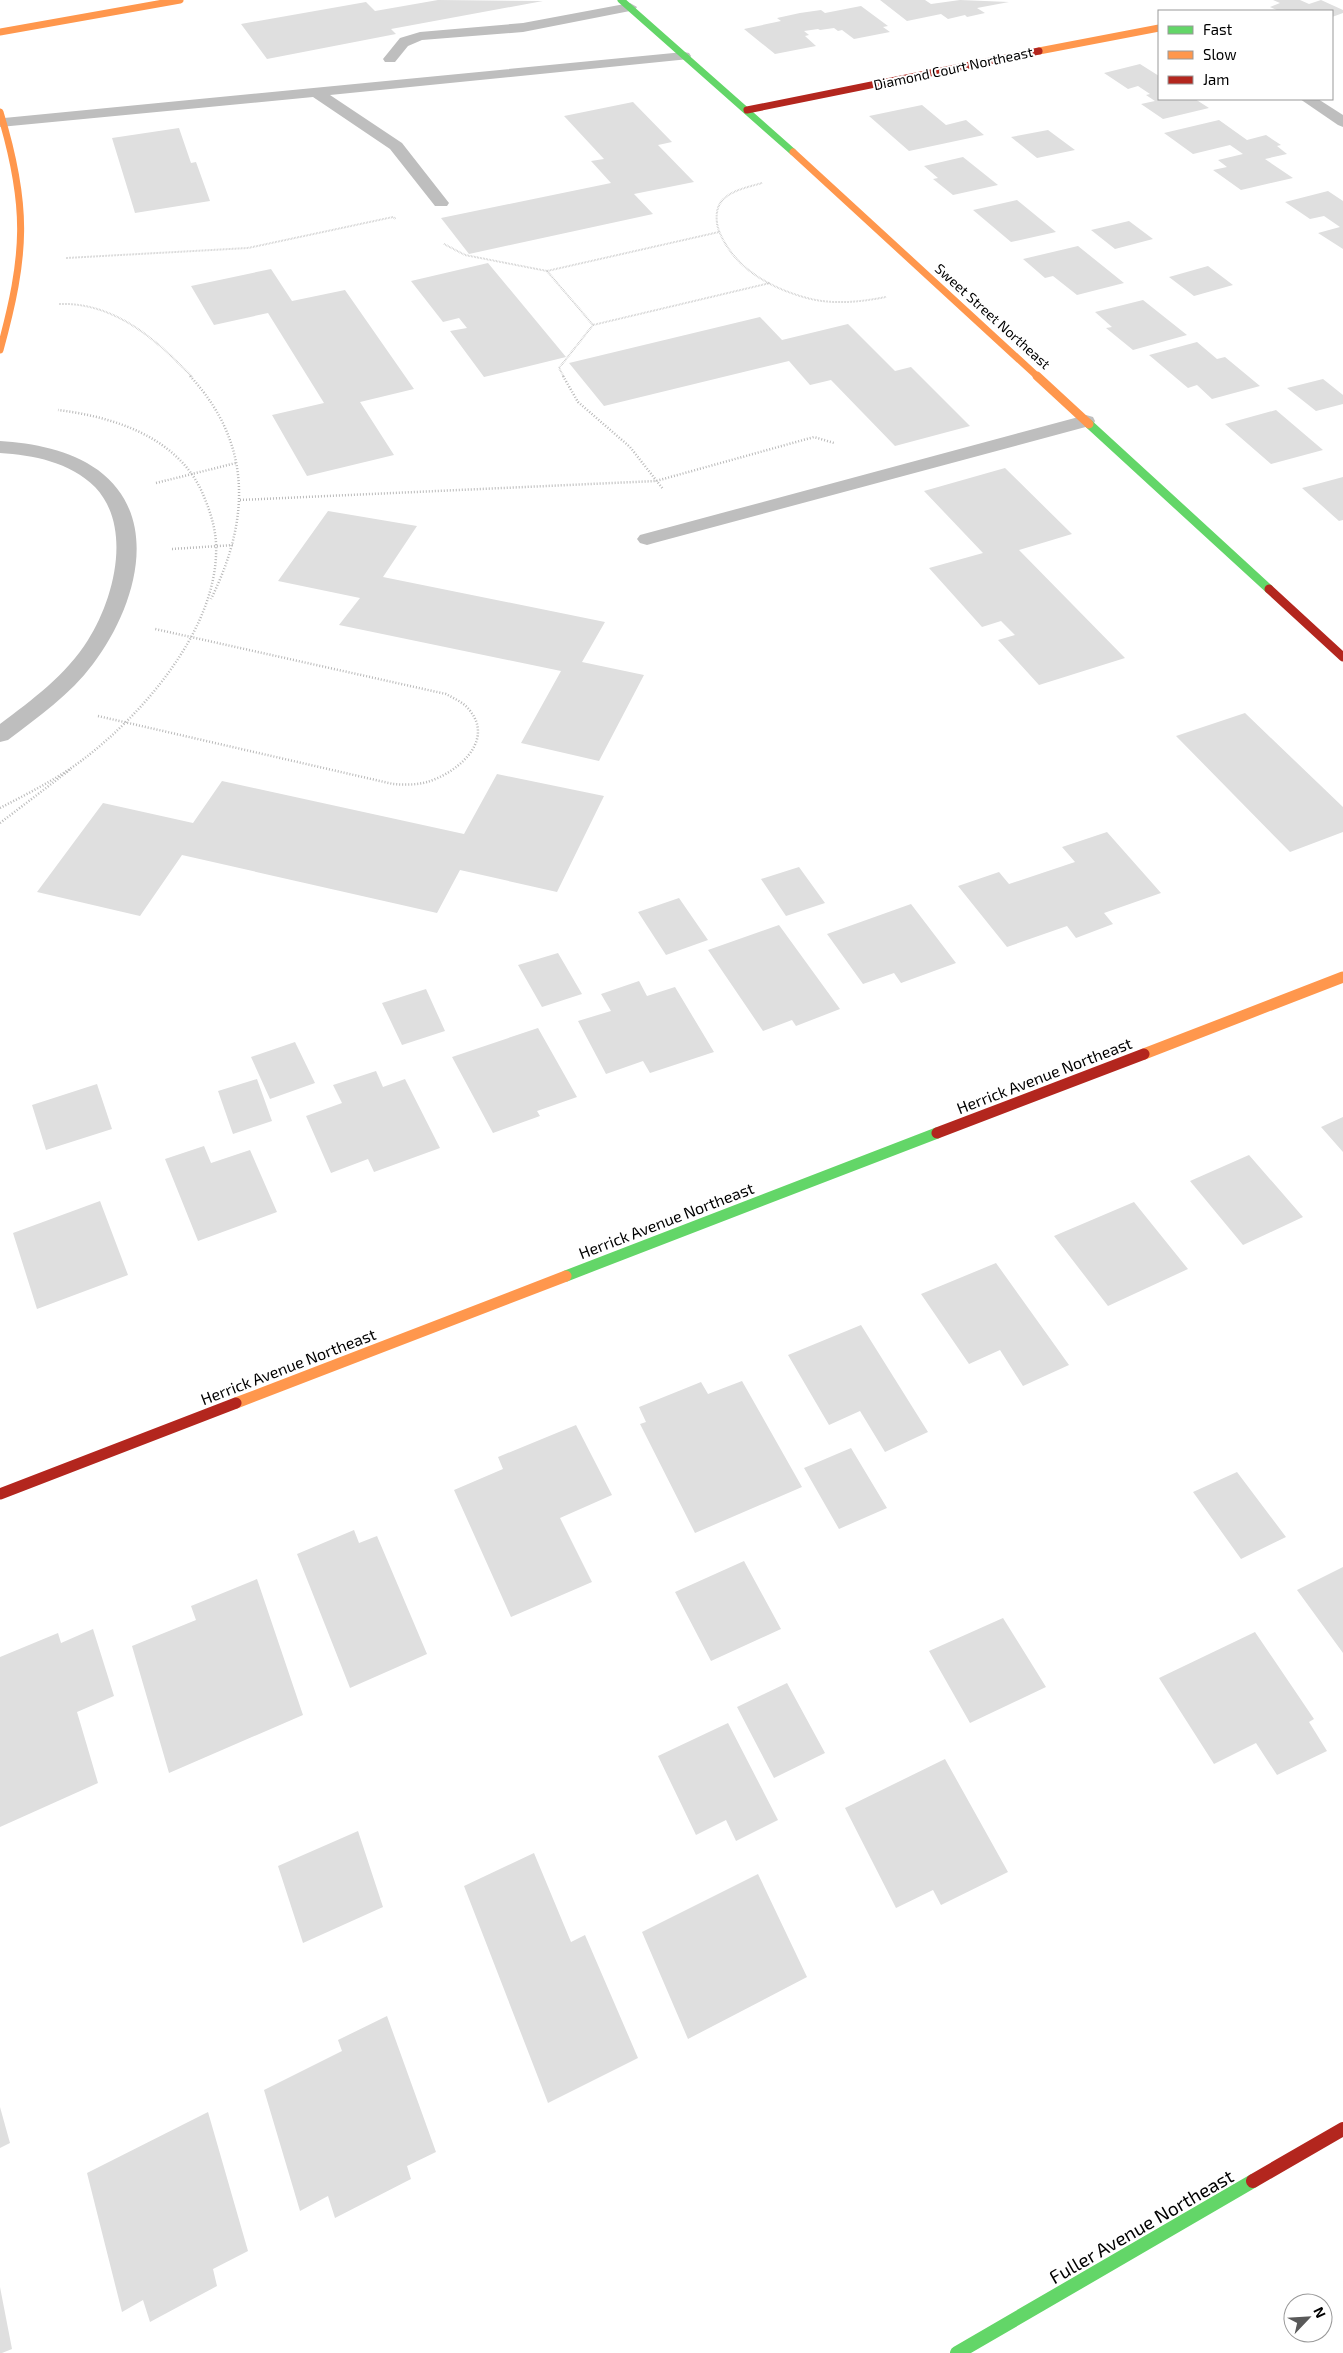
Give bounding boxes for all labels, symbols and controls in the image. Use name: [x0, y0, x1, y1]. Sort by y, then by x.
legend: [1158, 10, 1333, 100]
text: Fast: [1203, 20, 1233, 38]
street label: Diamond Court Northeast: [872, 43, 1034, 93]
text: Slow: [1203, 45, 1237, 63]
text: Jam: [1203, 70, 1229, 88]
street label: Sweet Street Northeast: [932, 260, 1054, 372]
street label: Herrick Avenue Northeast: [954, 1033, 1134, 1117]
street label: Herrick Avenue Northeast: [576, 1178, 756, 1262]
street label: Herrick Avenue Northeast: [198, 1324, 378, 1408]
street label: Fuller Avenue Northeast: [1045, 2164, 1237, 2288]
north arrow: [1283, 2293, 1333, 2343]
text: N: [1310, 2304, 1330, 2320]

